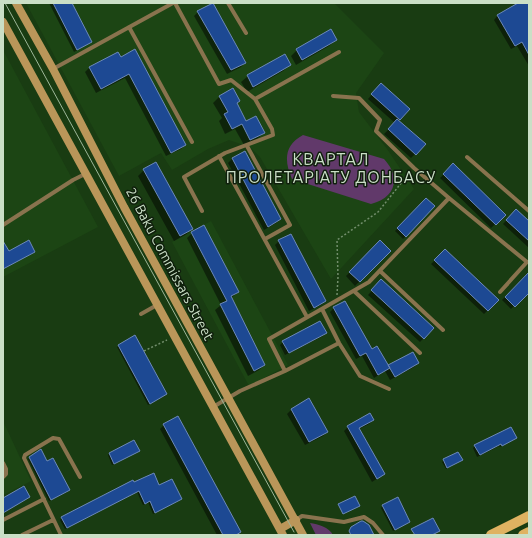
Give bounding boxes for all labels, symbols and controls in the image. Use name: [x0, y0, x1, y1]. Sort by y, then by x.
district label: КВАРТАЛ ПРОЛЕТАРІАТУ ДОНБАСУ: [226, 150, 436, 186]
street label: 26 Baku Commissars Street: [123, 185, 217, 344]

